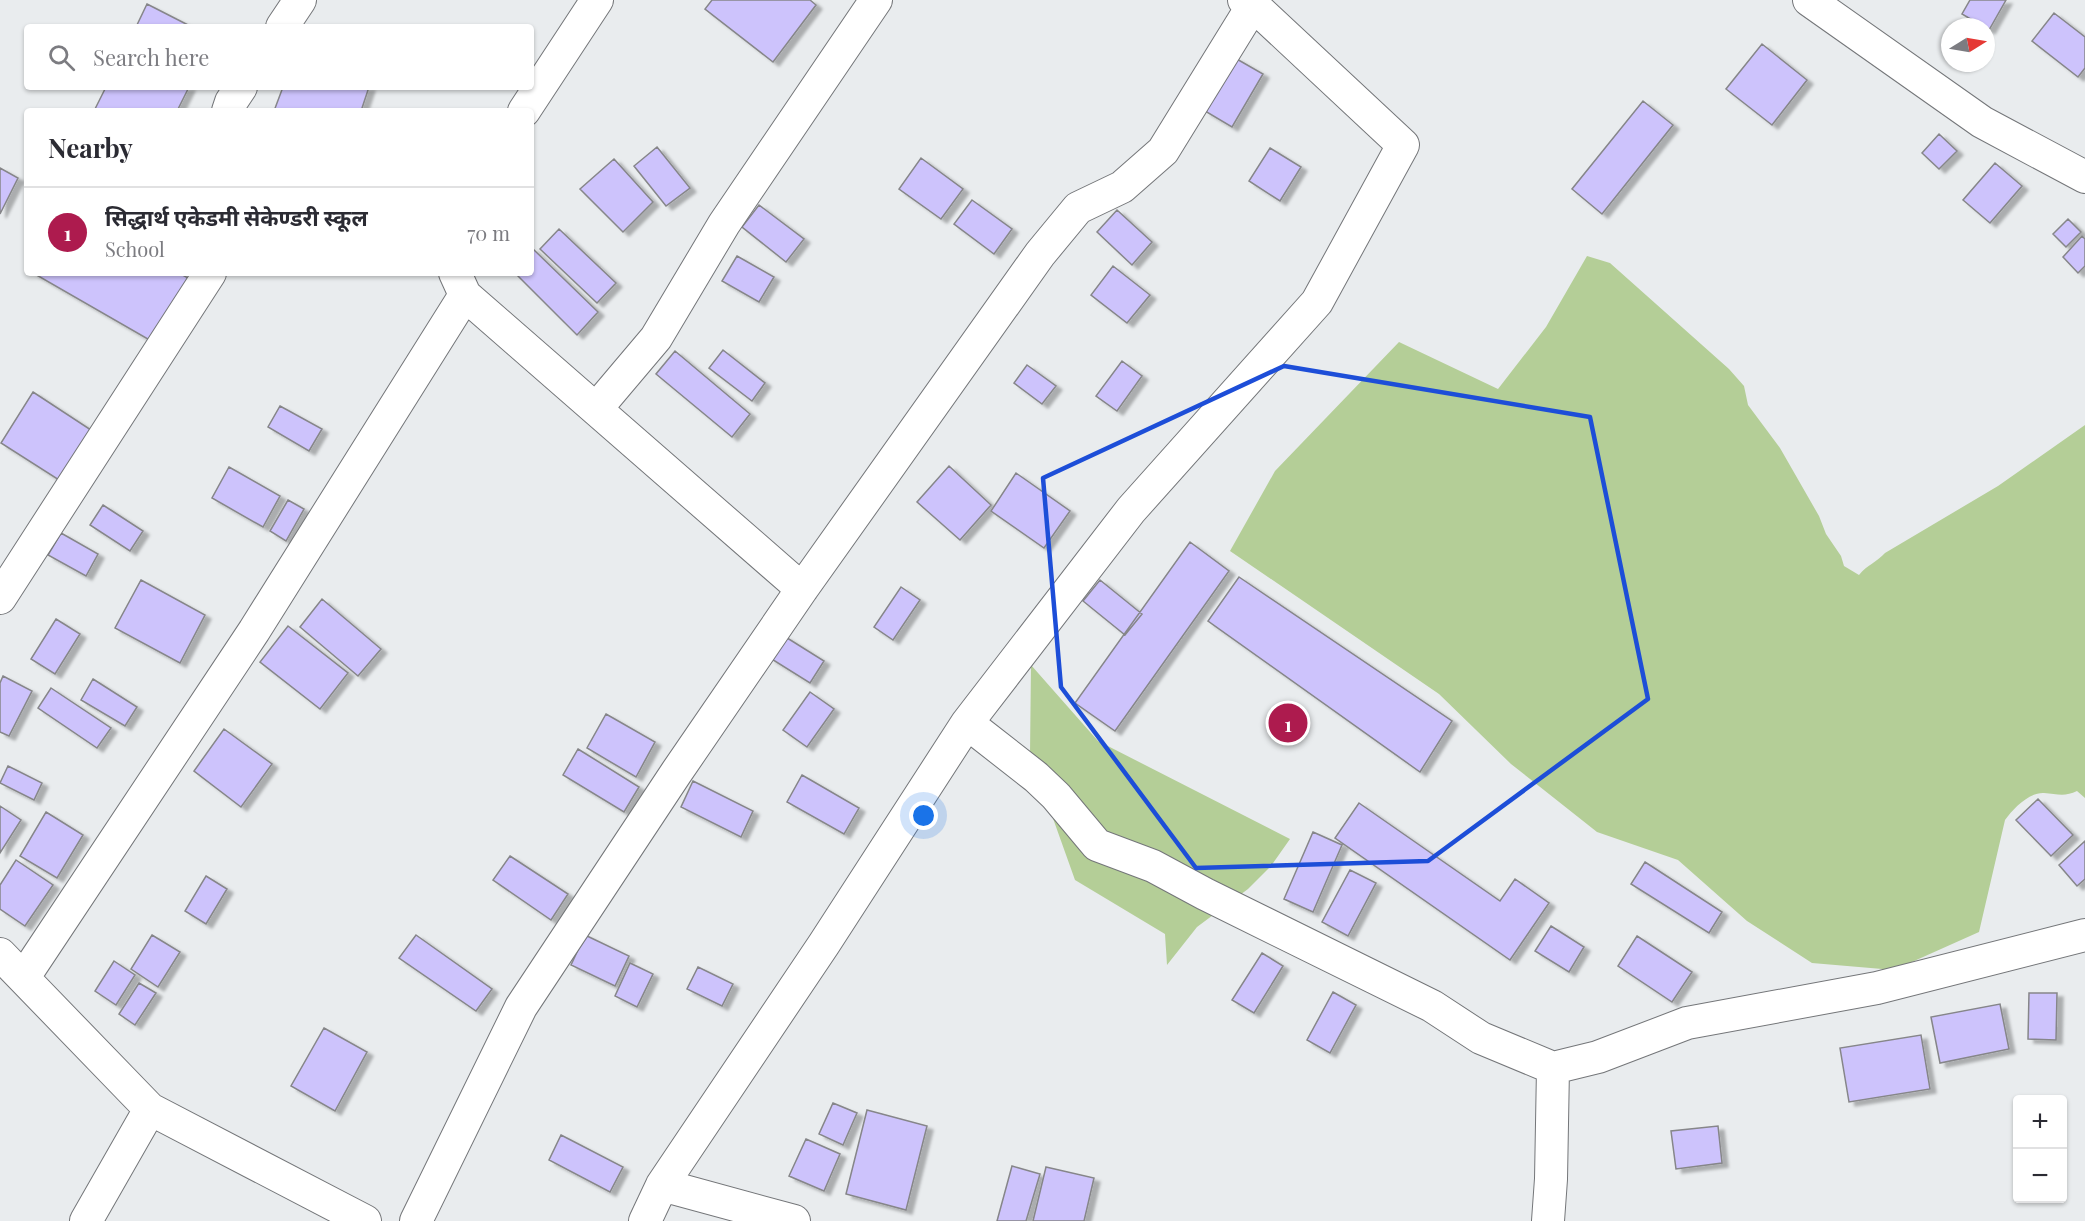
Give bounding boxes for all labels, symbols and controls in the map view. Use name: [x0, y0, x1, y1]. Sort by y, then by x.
north arrow: [1941, 18, 1995, 72]
search box: [24, 24, 534, 90]
icon: search: [45, 41, 78, 74]
text: Search here: [93, 42, 209, 72]
text: Nearby: [48, 130, 133, 165]
text: सिद्धार्थ एकेडमी सेकेण्डरी स्कूल: [105, 202, 368, 232]
text: 1: [64, 219, 71, 246]
text: 70 m: [467, 219, 510, 246]
text: School: [105, 235, 165, 262]
pin: 1: [1268, 700, 1308, 746]
your location: [909, 801, 938, 830]
map controls: [2013, 1095, 2067, 1203]
button: +: [2013, 1095, 2067, 1149]
button: −: [2013, 1149, 2067, 1203]

